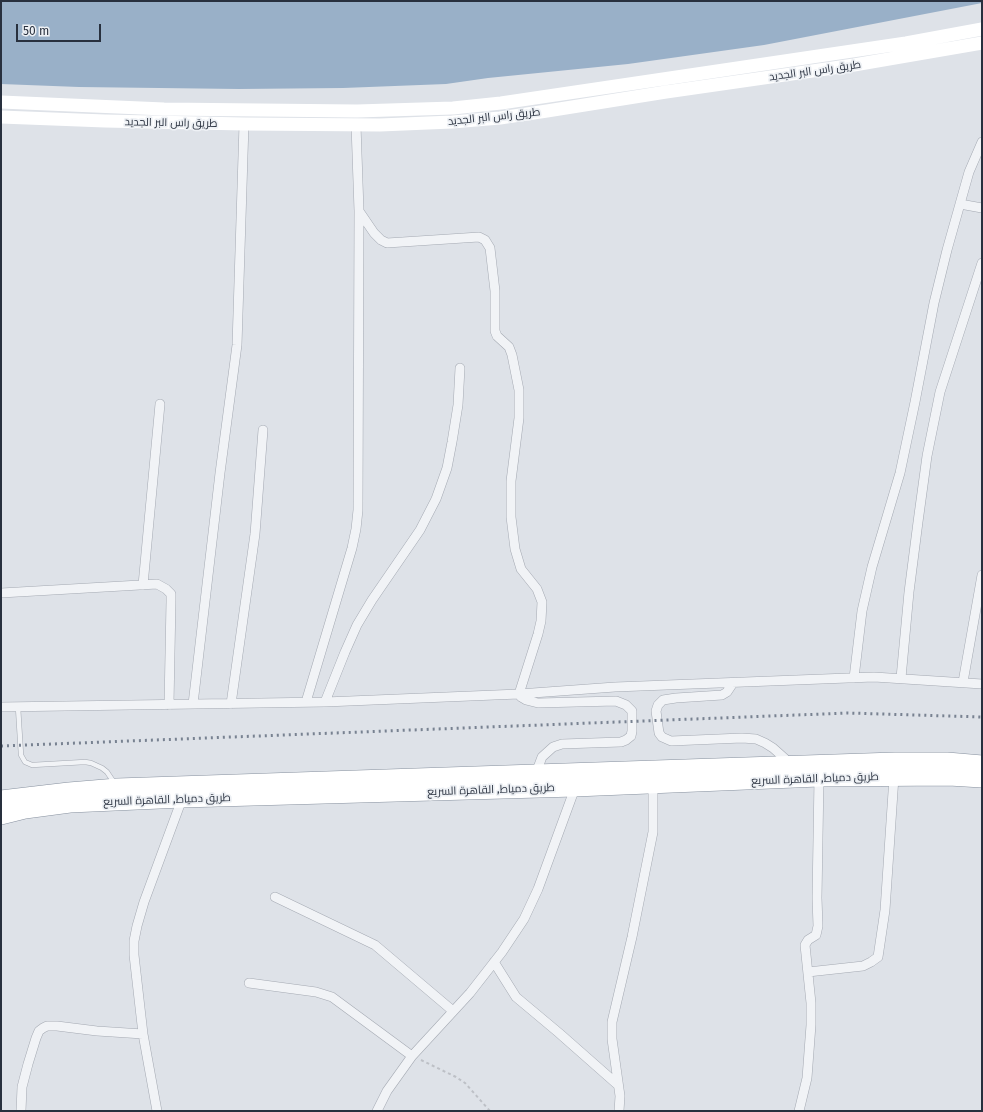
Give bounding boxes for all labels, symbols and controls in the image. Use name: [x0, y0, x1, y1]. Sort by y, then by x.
scale bar: [18, 16, 103, 42]
text: 50 m: [23, 24, 49, 38]
street label: طريق راس البر الجديد: [768, 58, 862, 84]
street label: طريق راس البر الجديد: [447, 106, 541, 128]
street label: طريق راس البر الجديد: [124, 116, 218, 130]
street label: طريق دمياط, القاهرة السريع: [751, 770, 879, 788]
street label: طريق دمياط, القاهرة السريع: [427, 781, 555, 799]
street label: طريق دمياط, القاهرة السريع: [103, 791, 231, 809]

